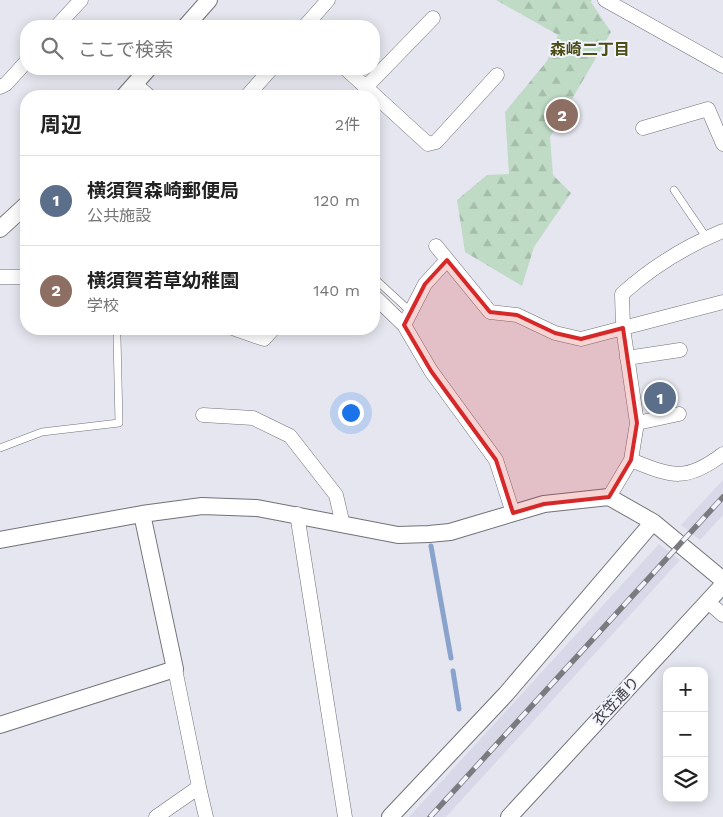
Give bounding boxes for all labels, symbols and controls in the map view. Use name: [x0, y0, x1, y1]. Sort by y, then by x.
search box: [20, 20, 380, 75]
icon: search: [38, 34, 66, 62]
text: ここで検索: [78, 38, 173, 61]
district label: 森崎二丁目: [550, 40, 630, 59]
pin: 2: [546, 96, 578, 134]
text: 周辺: [40, 112, 82, 137]
text: 2件: [335, 115, 360, 134]
text: 横須賀森崎郵便局: [87, 179, 239, 202]
text: 1: [53, 191, 59, 210]
text: 120 m: [314, 191, 360, 210]
text: 公共施設: [87, 206, 151, 225]
text: 横須賀若草幼稚園: [87, 269, 239, 292]
text: 2: [51, 281, 61, 300]
text: 140 m: [313, 281, 360, 300]
text: 学校: [87, 296, 119, 315]
pin: 1: [644, 379, 676, 417]
your location: [338, 400, 364, 426]
map controls: [663, 667, 708, 802]
button: +: [663, 667, 708, 712]
street label: 衣笠通り: [589, 673, 643, 729]
button: −: [663, 712, 708, 757]
button: layers: [663, 757, 708, 802]

